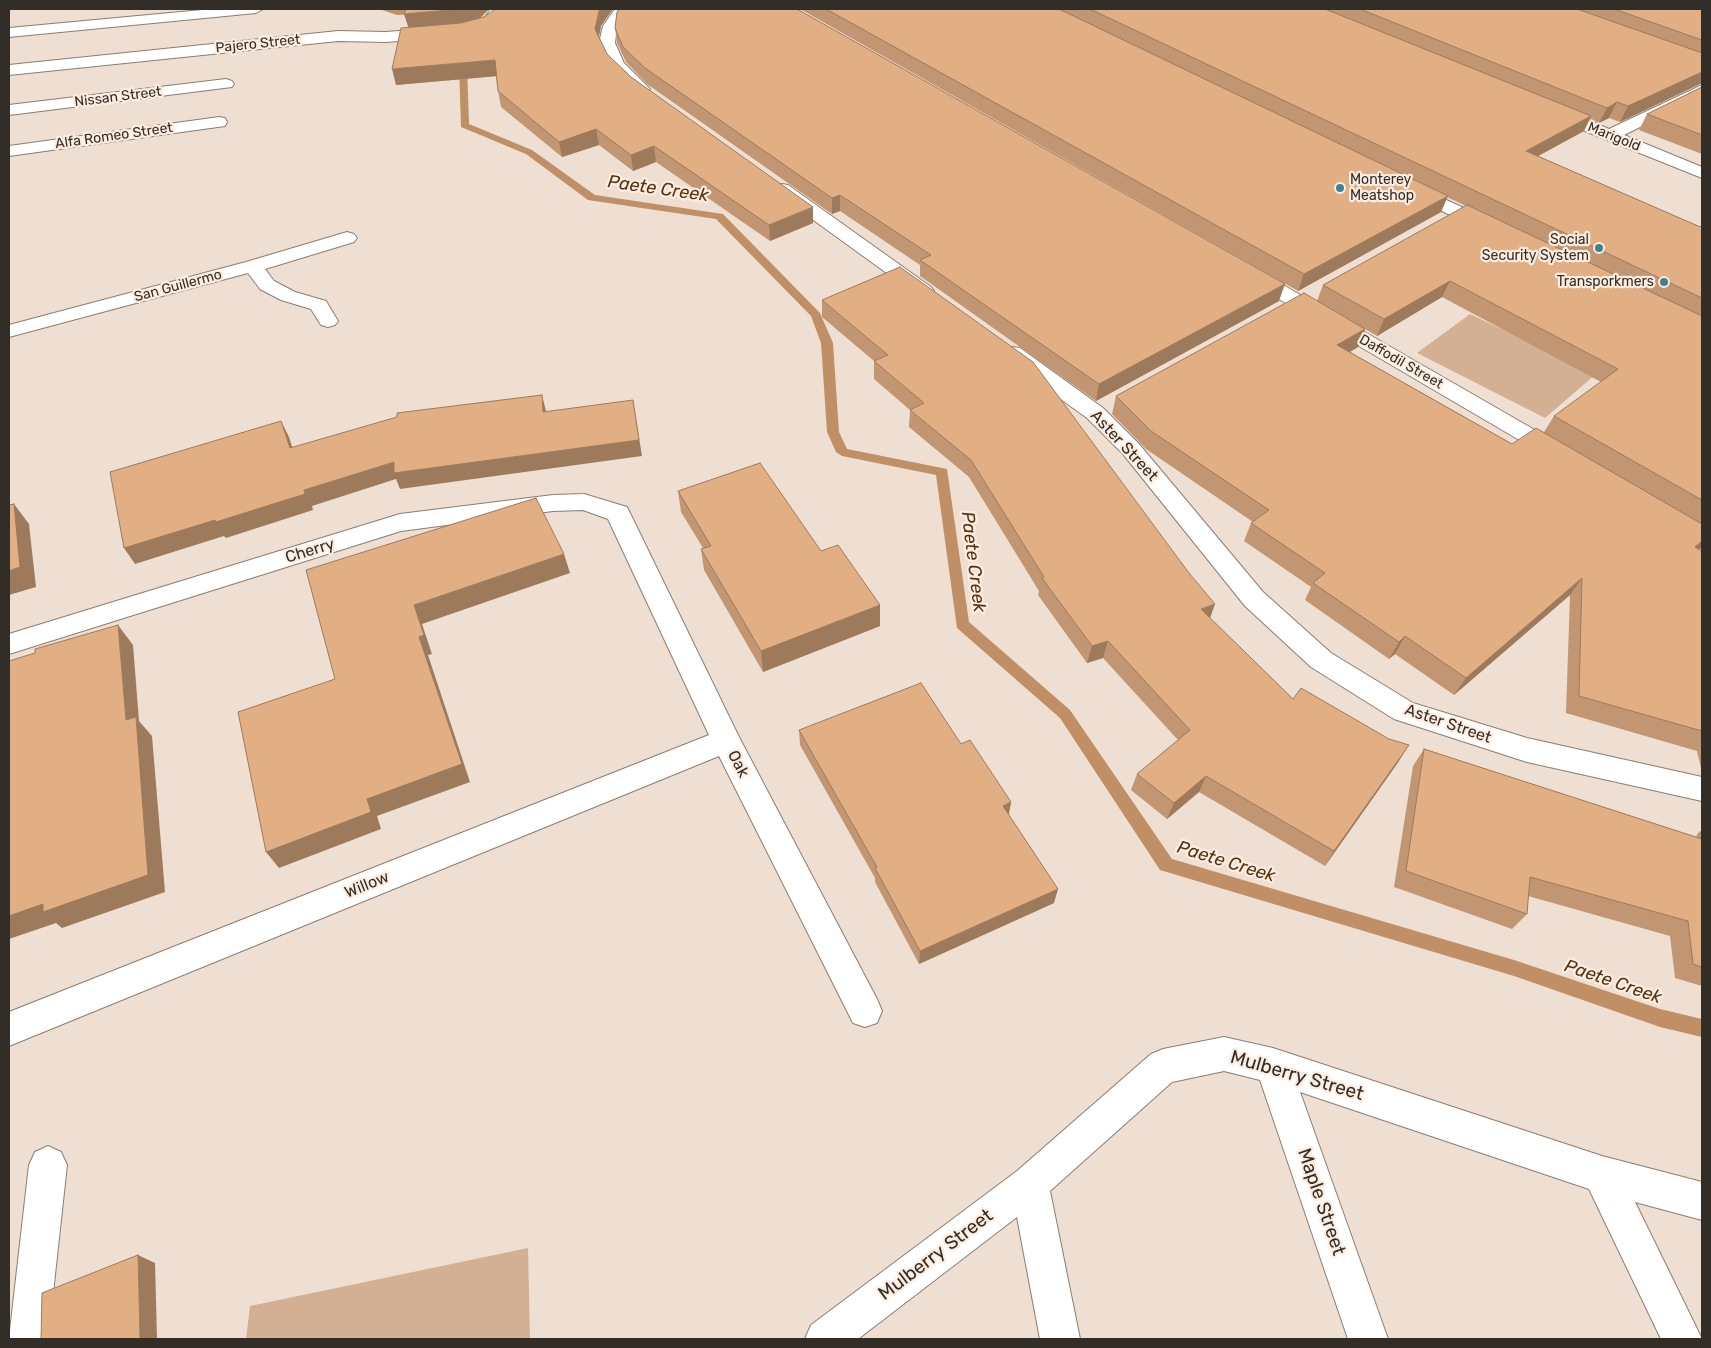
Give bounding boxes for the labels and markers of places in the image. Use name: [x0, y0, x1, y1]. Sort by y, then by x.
place label: Monterey Meatshop: [1350, 172, 1414, 204]
marker: Monterey Meatshop: [1334, 182, 1346, 194]
place label: Social Security System: [1482, 232, 1589, 264]
marker: Social Security System: [1593, 242, 1605, 254]
place label: Transporkmers: [1557, 274, 1654, 290]
marker: Transporkmers: [1658, 276, 1670, 288]

